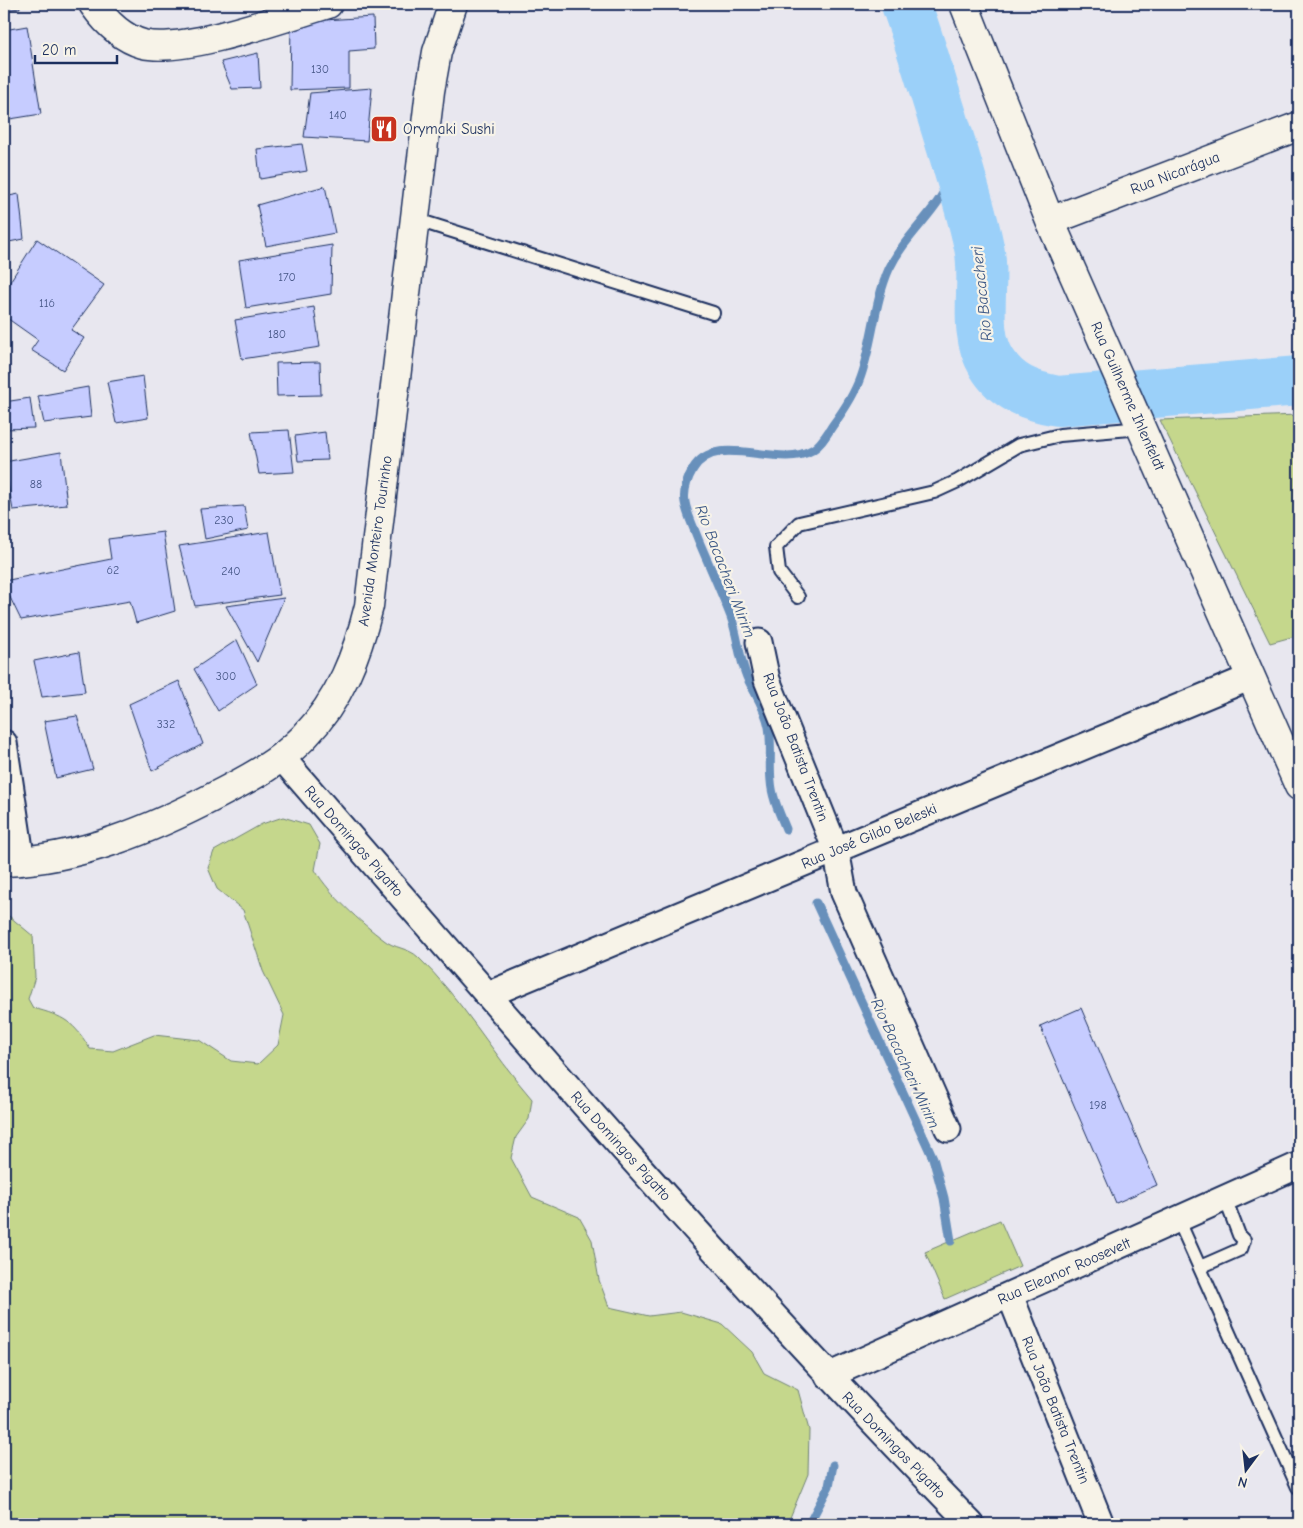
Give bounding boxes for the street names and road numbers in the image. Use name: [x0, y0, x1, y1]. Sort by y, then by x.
street label: Rua Nicarágua: [1128, 148, 1222, 198]
street label: Rua Guilherme Ihlenfeldt: [1087, 319, 1169, 474]
street label: Avenida Monteiro Tourinho: [354, 454, 396, 628]
street label: Rua João Batista Trentin: [759, 670, 833, 824]
street label: Rua Domingos Pigatto: [301, 782, 407, 900]
street label: Rua José Gildo Beleski: [798, 799, 940, 873]
street label: Rua Domingos Pigatto: [567, 1087, 675, 1205]
street label: Rua Eleanor Roosevelt: [995, 1233, 1134, 1308]
street label: Rua João Batista Trentin: [1018, 1334, 1094, 1486]
street label: Rua Domingos Pigatto: [838, 1388, 950, 1502]

